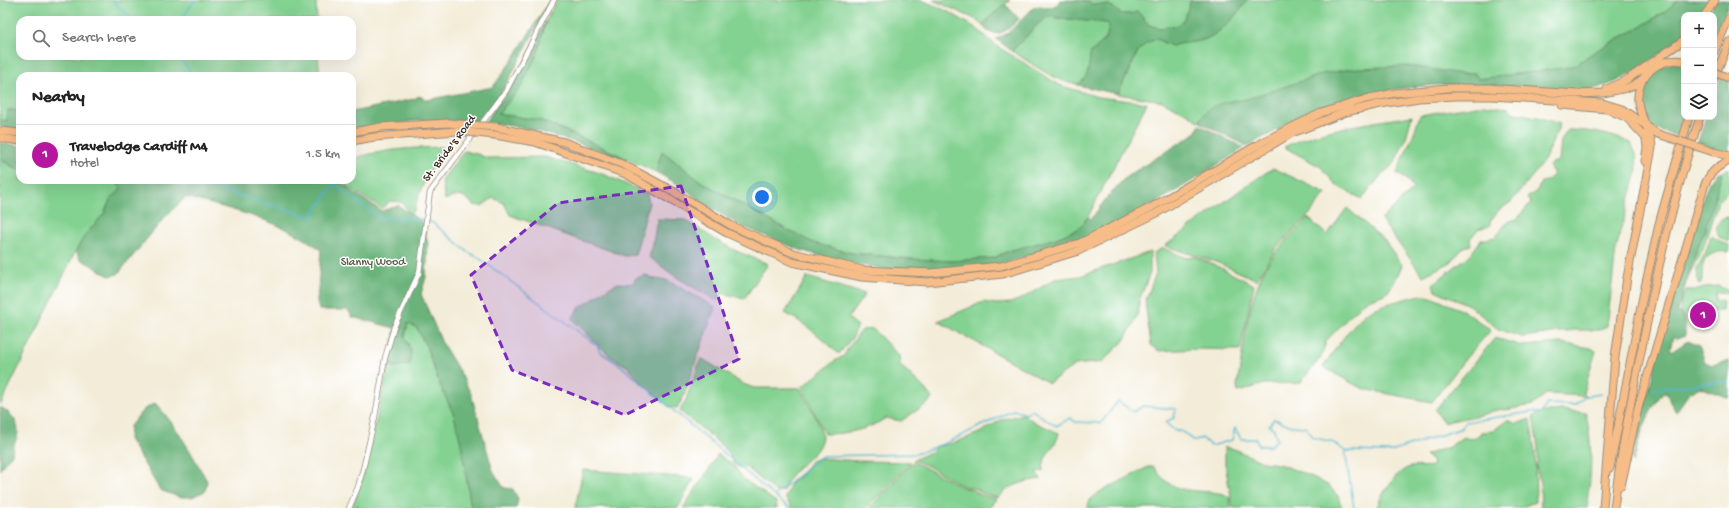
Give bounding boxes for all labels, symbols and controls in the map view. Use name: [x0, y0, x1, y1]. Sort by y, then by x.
map controls: [1681, 12, 1717, 120]
button: +: [1681, 12, 1717, 48]
search box: [16, 16, 356, 60]
icon: search: [30, 27, 52, 49]
text: Search here: [62, 29, 136, 47]
button: −: [1681, 48, 1717, 84]
button: layers: [1681, 84, 1717, 120]
text: Nearby: [32, 88, 85, 108]
street label: St. Bride's Road: [420, 112, 480, 185]
text: Travelodge Cardiff M4: [70, 138, 208, 156]
text: 1: [42, 147, 48, 162]
text: 1.5 km: [306, 147, 340, 162]
text: Hotel: [70, 156, 99, 171]
your location: [752, 187, 772, 207]
park label: Slanny Wood: [341, 256, 406, 270]
pin: 1: [1690, 300, 1716, 330]

